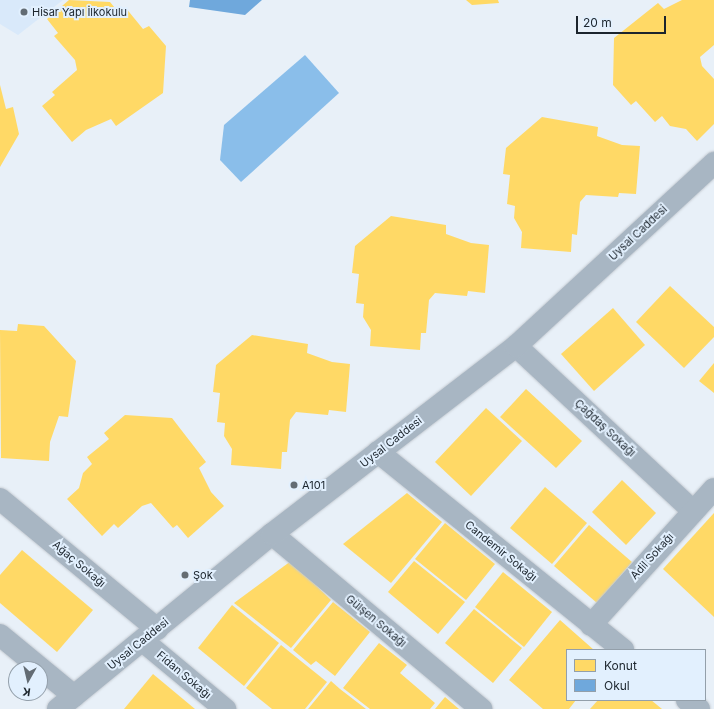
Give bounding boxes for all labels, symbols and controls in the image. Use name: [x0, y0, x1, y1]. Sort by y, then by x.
place label: Hisar Yapı İlkokulu: [32, 5, 127, 19]
marker: Hisar Yapı İlkokulu: [19, 7, 29, 17]
scale bar: [578, 8, 668, 34]
text: 20 m: [583, 15, 612, 30]
street label: Uysal Caddesi: [606, 203, 670, 263]
street label: Çağdaş Sokağı: [572, 397, 638, 459]
street label: Uysal Caddesi: [358, 414, 424, 470]
place label: A101: [302, 478, 325, 492]
marker: A101: [289, 480, 299, 490]
street label: Candemir Sokağı: [462, 518, 540, 584]
street label: Adil Sokağı: [628, 530, 676, 582]
street label: Ağaç Sokağı: [50, 538, 108, 590]
place label: Şok: [193, 568, 213, 582]
marker: Şok: [180, 570, 190, 580]
street label: Gülşen Sokağı: [343, 592, 409, 650]
street label: Uysal Caddesi: [105, 615, 171, 673]
street label: Fidan Sokağı: [154, 648, 214, 702]
legend: [566, 649, 706, 701]
text: Konut: [604, 658, 637, 673]
north arrow: [8, 661, 48, 701]
text: Okul: [604, 678, 630, 693]
text: K: [22, 684, 31, 699]

